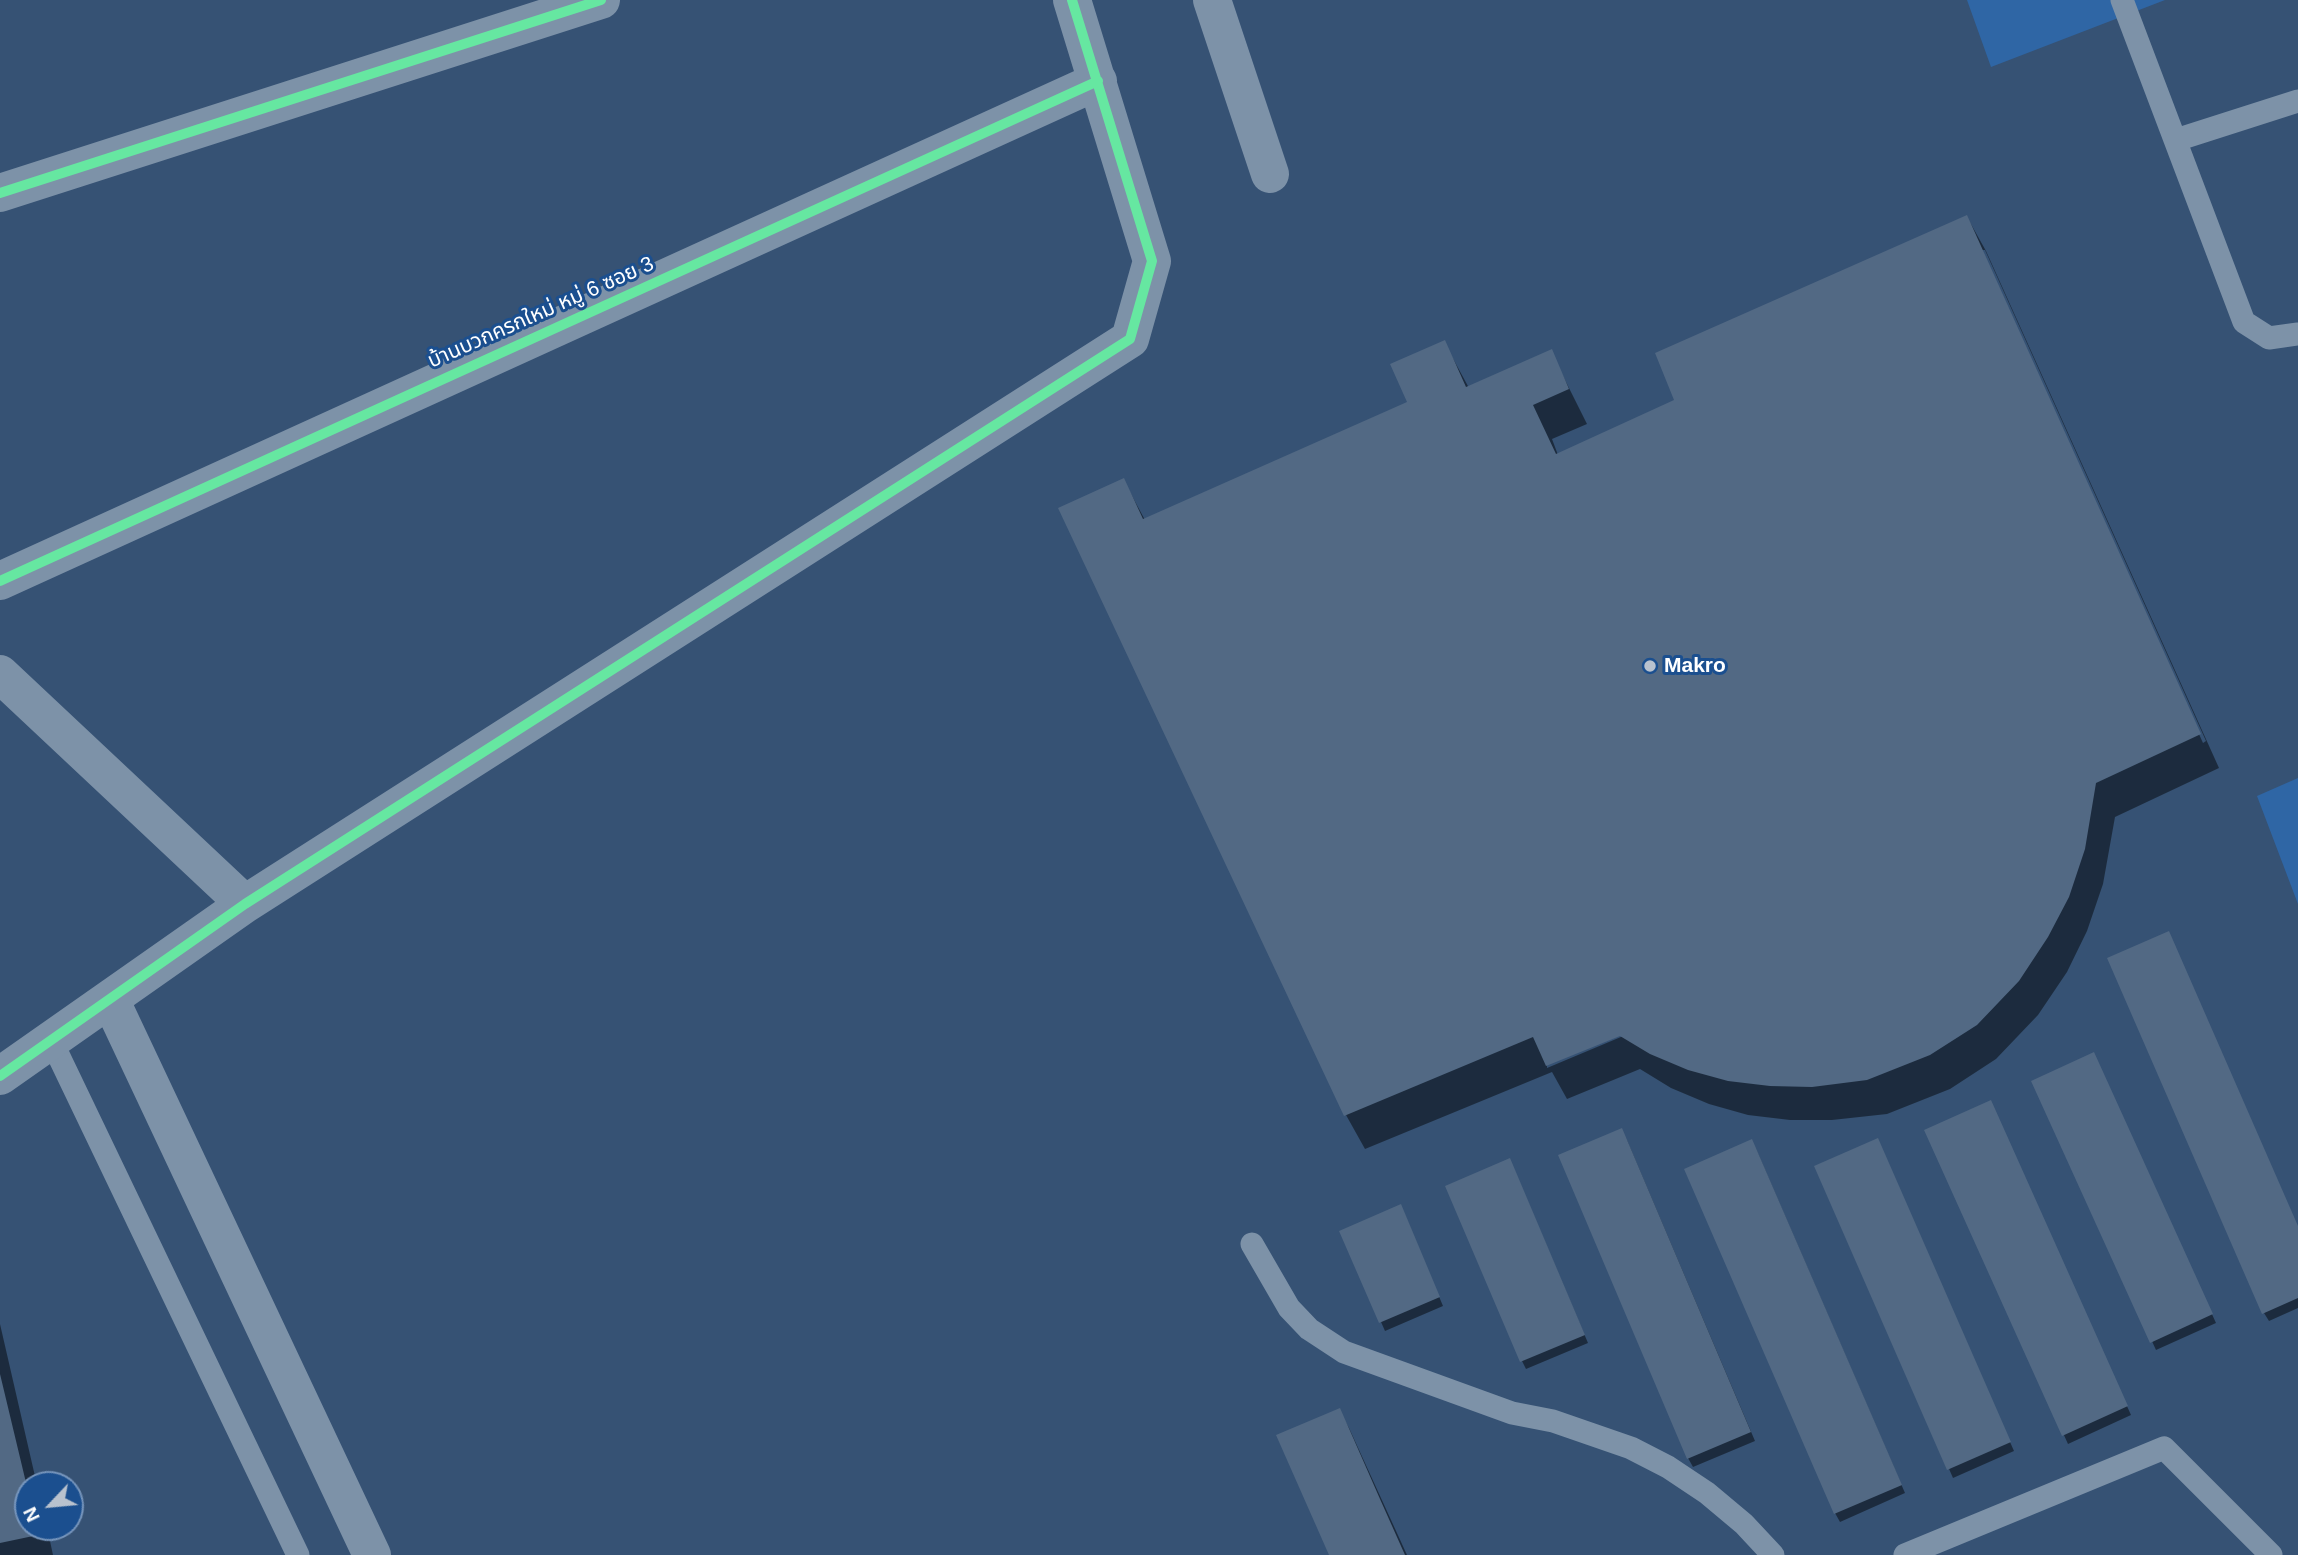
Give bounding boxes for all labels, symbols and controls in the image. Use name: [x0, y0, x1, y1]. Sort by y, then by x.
street label: บ้านบวกครกใหม่ หมู่ 6 ซอย 3: [424, 252, 658, 374]
place label: Makro: [1664, 653, 1726, 679]
marker: Makro: [1642, 658, 1658, 674]
north arrow: [14, 1471, 84, 1541]
text: N: [19, 1504, 44, 1525]

